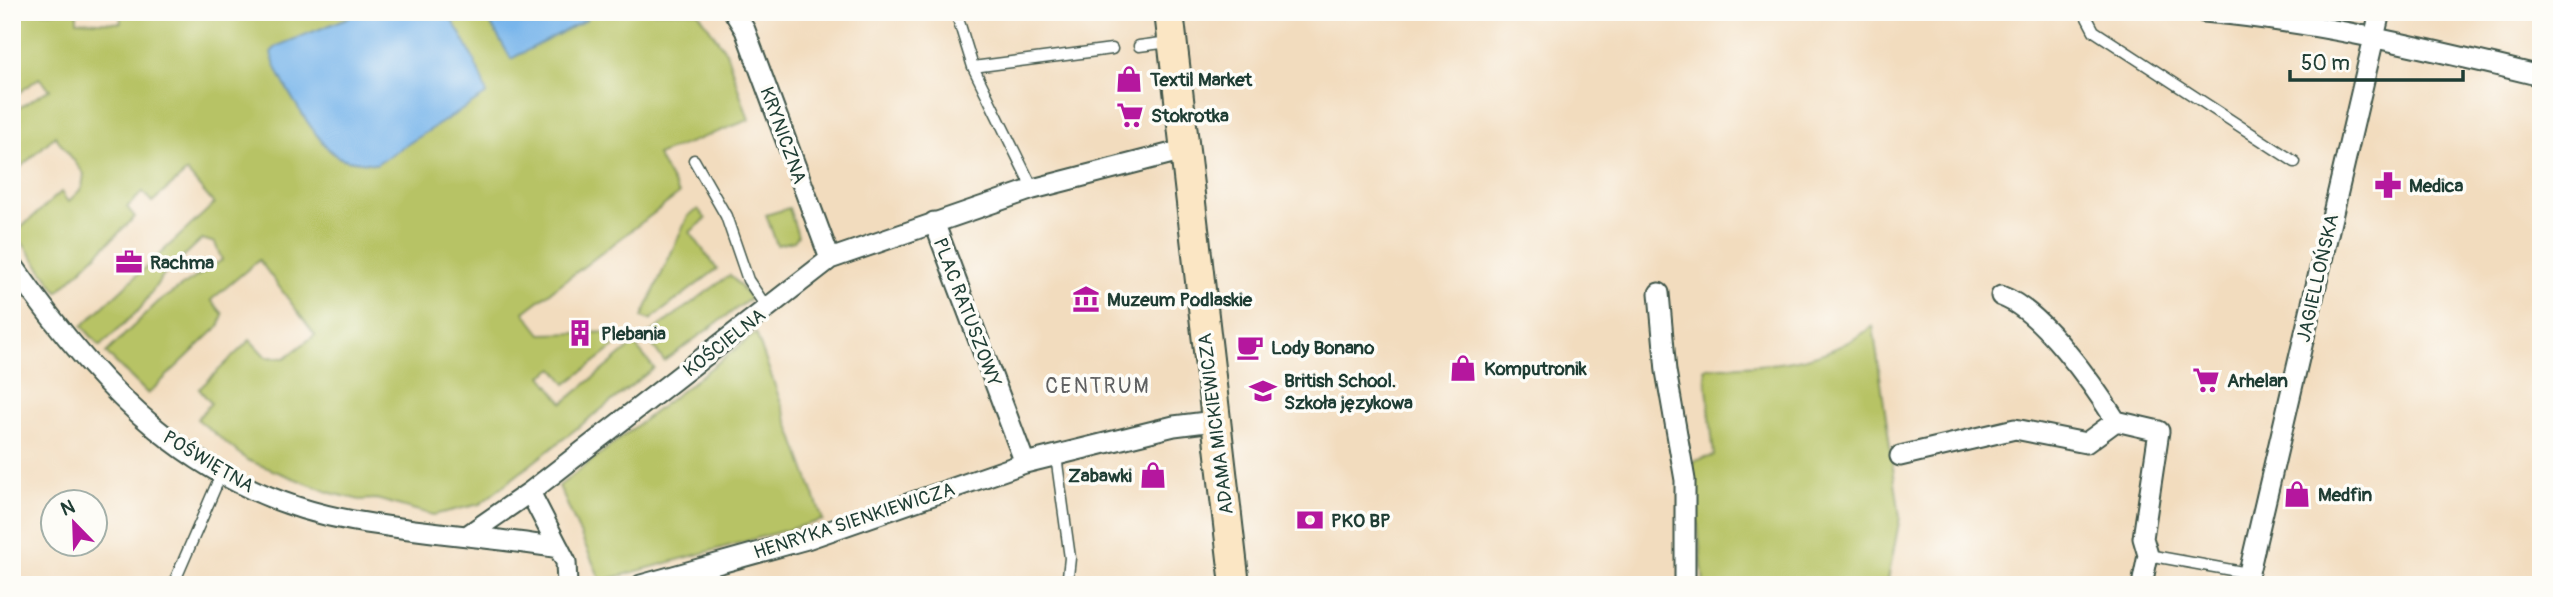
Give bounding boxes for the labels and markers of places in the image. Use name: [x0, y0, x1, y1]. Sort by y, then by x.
shop icon: Textil Market: [1114, 64, 1144, 94]
place label: Textil Market: [1149, 68, 1254, 92]
supermarket icon: Stokrotka: [1115, 100, 1145, 130]
place label: Stokrotka: [1151, 104, 1229, 128]
pharmacy icon: Medica: [2373, 170, 2403, 200]
place label: Medica: [2409, 174, 2463, 198]
office icon: Rachma: [114, 247, 144, 277]
place label: Rachma: [150, 251, 214, 275]
museum icon: Muzeum Podlaskie: [1071, 284, 1101, 314]
place label: Muzeum Podlaskie: [1107, 288, 1253, 312]
building icon: Plebania: [565, 318, 595, 348]
place label: Plebania: [601, 322, 666, 346]
cafe icon: Lody Bonano: [1235, 332, 1265, 362]
place label: Lody Bonano: [1271, 336, 1375, 360]
shop icon: Komputronik: [1448, 353, 1478, 383]
place label: Komputronik: [1484, 357, 1588, 381]
supermarket icon: Arhelan: [2191, 365, 2221, 395]
place label: British School. Szkoła językowa: [1284, 369, 1413, 415]
place label: Arhelan: [2227, 369, 2288, 393]
school or university icon: British School. Szkoła językowa: [1248, 376, 1278, 406]
shop icon: Zabawki: [1138, 460, 1168, 490]
place label: Zabawki: [1068, 464, 1133, 488]
shop icon: Medfin: [2282, 479, 2312, 509]
place label: Medfin: [2318, 483, 2372, 507]
bank icon: PKO BP: [1295, 505, 1325, 535]
place label: PKO BP: [1331, 509, 1391, 533]

